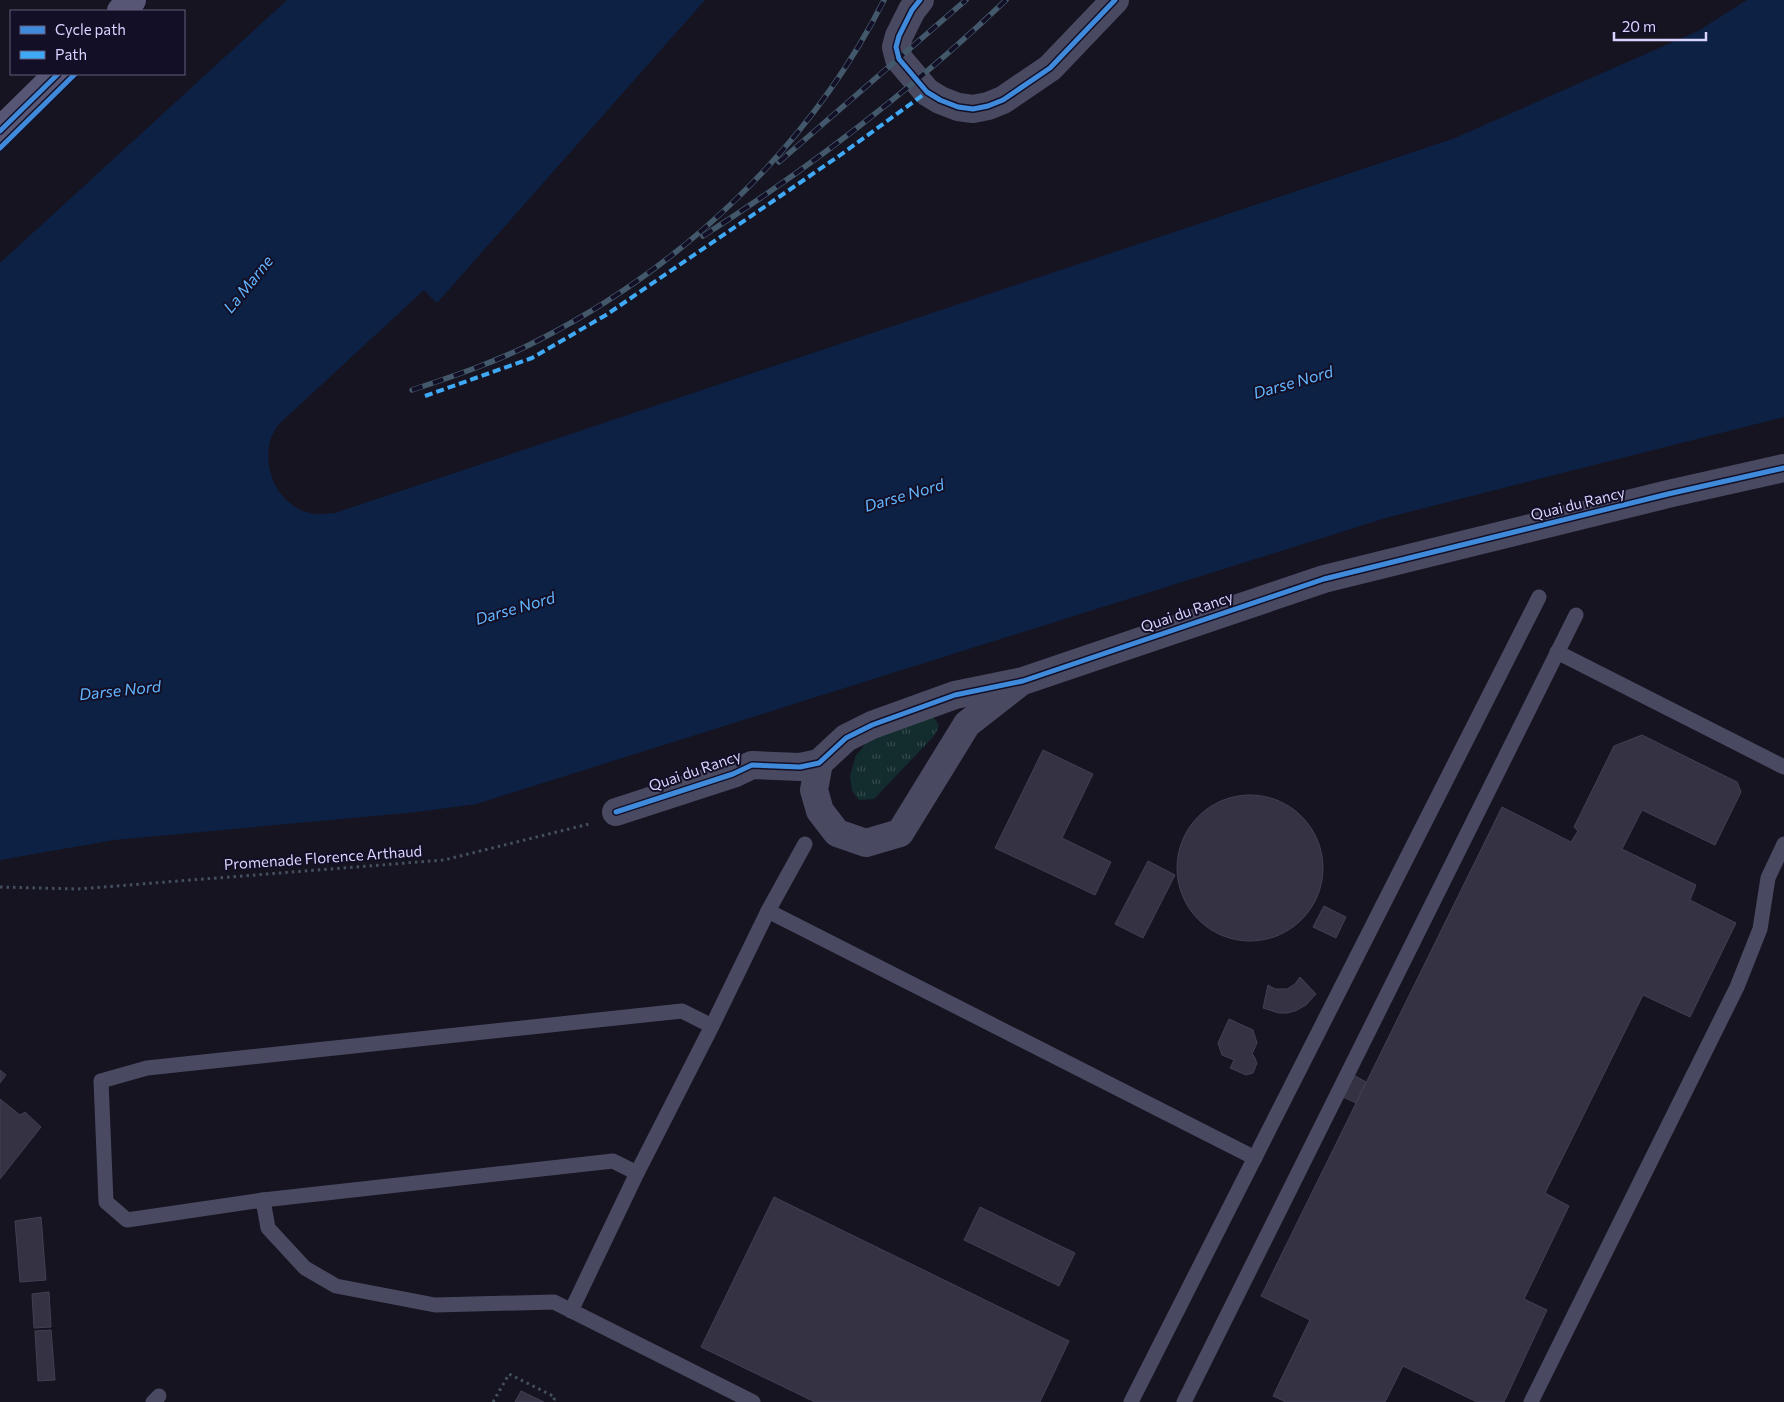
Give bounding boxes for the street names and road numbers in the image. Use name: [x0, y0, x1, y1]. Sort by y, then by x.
street label: Quai du Rancy: [1529, 483, 1627, 523]
street label: Quai du Rancy: [1138, 587, 1236, 635]
street label: Quai du Rancy: [646, 746, 744, 794]
street label: Promenade Florence Arthaud: [223, 841, 423, 873]

